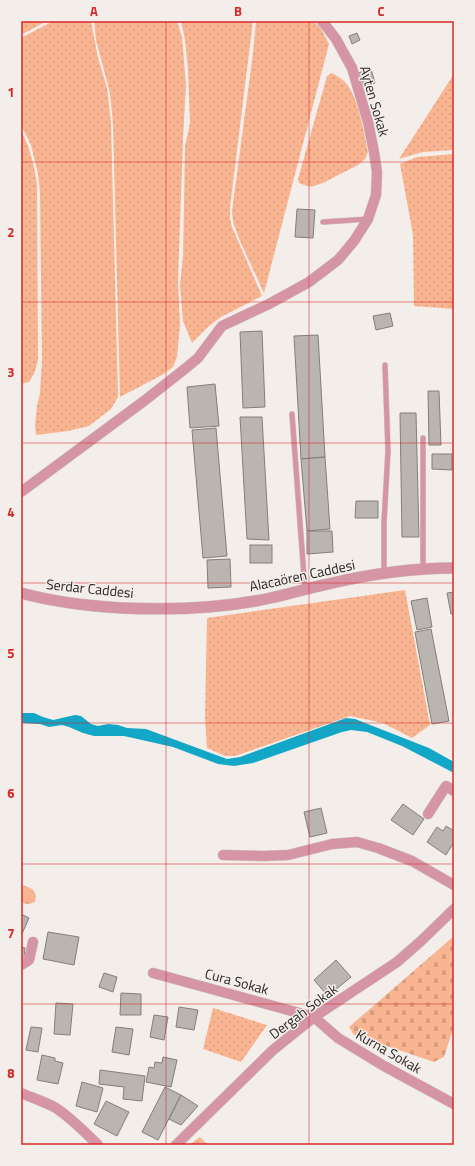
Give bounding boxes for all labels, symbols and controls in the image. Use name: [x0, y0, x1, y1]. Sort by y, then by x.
text: A: [90, 1, 98, 21]
text: B: [234, 1, 242, 21]
text: C: [377, 1, 385, 21]
street label: Ayten Sokak: [355, 63, 395, 139]
text: 1: [7, 82, 15, 102]
text: 2: [7, 222, 15, 242]
text: 3: [7, 362, 15, 382]
text: 4: [7, 502, 15, 522]
street label: Alacaören Caddesi: [247, 554, 357, 596]
street label: Serdar Caddesi: [45, 573, 135, 603]
text: 5: [7, 643, 15, 663]
text: 6: [7, 783, 15, 803]
text: 7: [7, 923, 15, 943]
street label: Cura Sokak: [203, 962, 271, 1000]
street label: Dergah Sokak: [264, 978, 342, 1044]
street label: Kurna Sokak: [352, 1024, 426, 1078]
text: 8: [7, 1063, 15, 1083]

